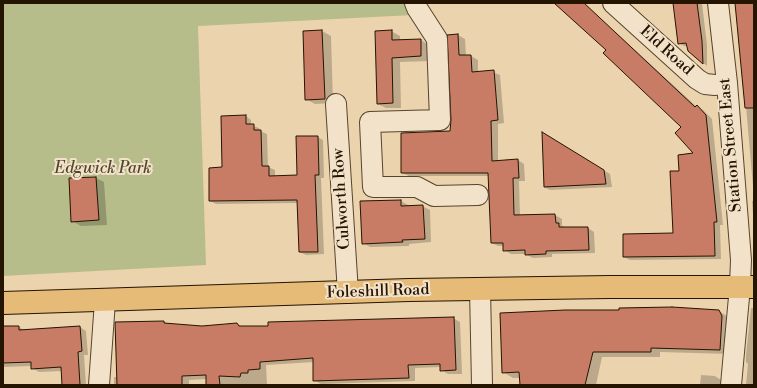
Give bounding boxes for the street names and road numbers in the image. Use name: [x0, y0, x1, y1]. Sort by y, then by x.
street label: Eld Road: [635, 22, 697, 80]
street label: Station Street East: [716, 77, 746, 213]
street label: Culworth Row: [329, 148, 355, 250]
street label: Foleshill Road: [326, 281, 430, 303]

